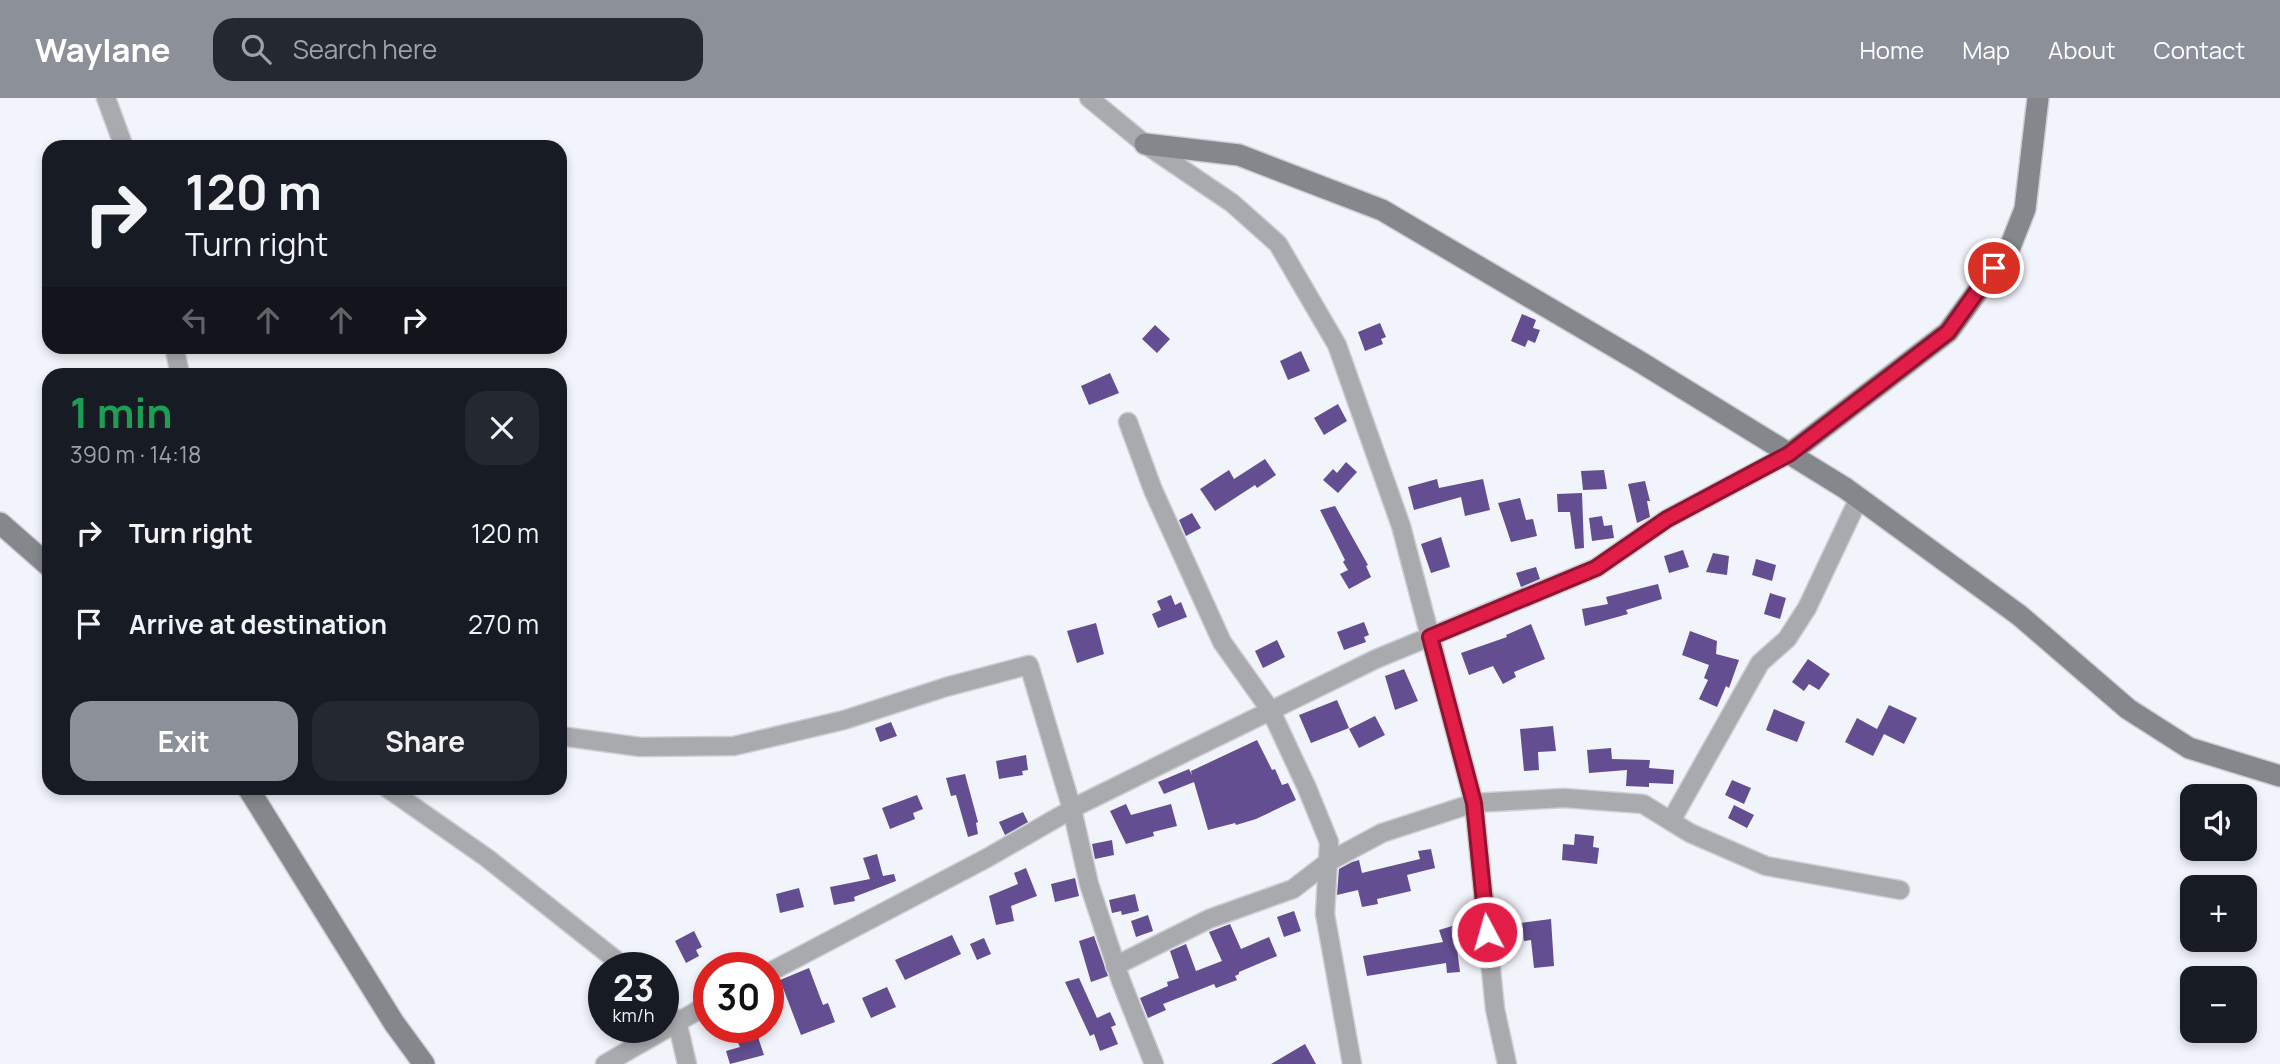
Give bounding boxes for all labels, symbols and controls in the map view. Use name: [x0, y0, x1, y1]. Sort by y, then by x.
search box: [213, 18, 703, 81]
text: Waylane: [35, 27, 171, 72]
icon: search: [237, 30, 275, 68]
text: Search here: [293, 31, 437, 67]
text: Home: [1859, 33, 1924, 66]
text: Map: [1962, 33, 2010, 66]
text: About: [2048, 33, 2116, 66]
text: Contact: [2154, 33, 2245, 66]
text: 120 m: [185, 158, 322, 225]
icon: right: [70, 168, 161, 259]
text: Turn right: [185, 222, 328, 266]
pin: [1964, 238, 2024, 298]
icon: arrive: [1975, 249, 2013, 287]
icon: left: [176, 301, 214, 339]
icon: ahead: [249, 301, 287, 339]
icon: ahead: [322, 301, 360, 339]
icon: right: [395, 301, 433, 339]
text: 1 min: [70, 383, 173, 441]
button: close: [465, 391, 539, 465]
text: 390 m · 14:18: [70, 438, 201, 470]
icon: right: [70, 514, 108, 552]
text: Turn right: [129, 515, 253, 551]
text: 120 m: [471, 515, 539, 551]
icon: arrive: [70, 605, 108, 643]
text: Arrive at destination: [129, 606, 387, 642]
text: 270 m: [468, 606, 539, 642]
button: Exit: [70, 701, 298, 781]
button: Share: [312, 701, 539, 781]
map controls: [2180, 784, 2257, 1043]
button: sound: [2180, 784, 2257, 861]
button: +: [2180, 875, 2257, 952]
position arrow: [1450, 895, 1524, 969]
speed limit sign: 30: [693, 952, 784, 1043]
text: 23: [613, 964, 654, 1012]
button: −: [2180, 966, 2257, 1043]
text: km/h: [613, 1003, 654, 1027]

